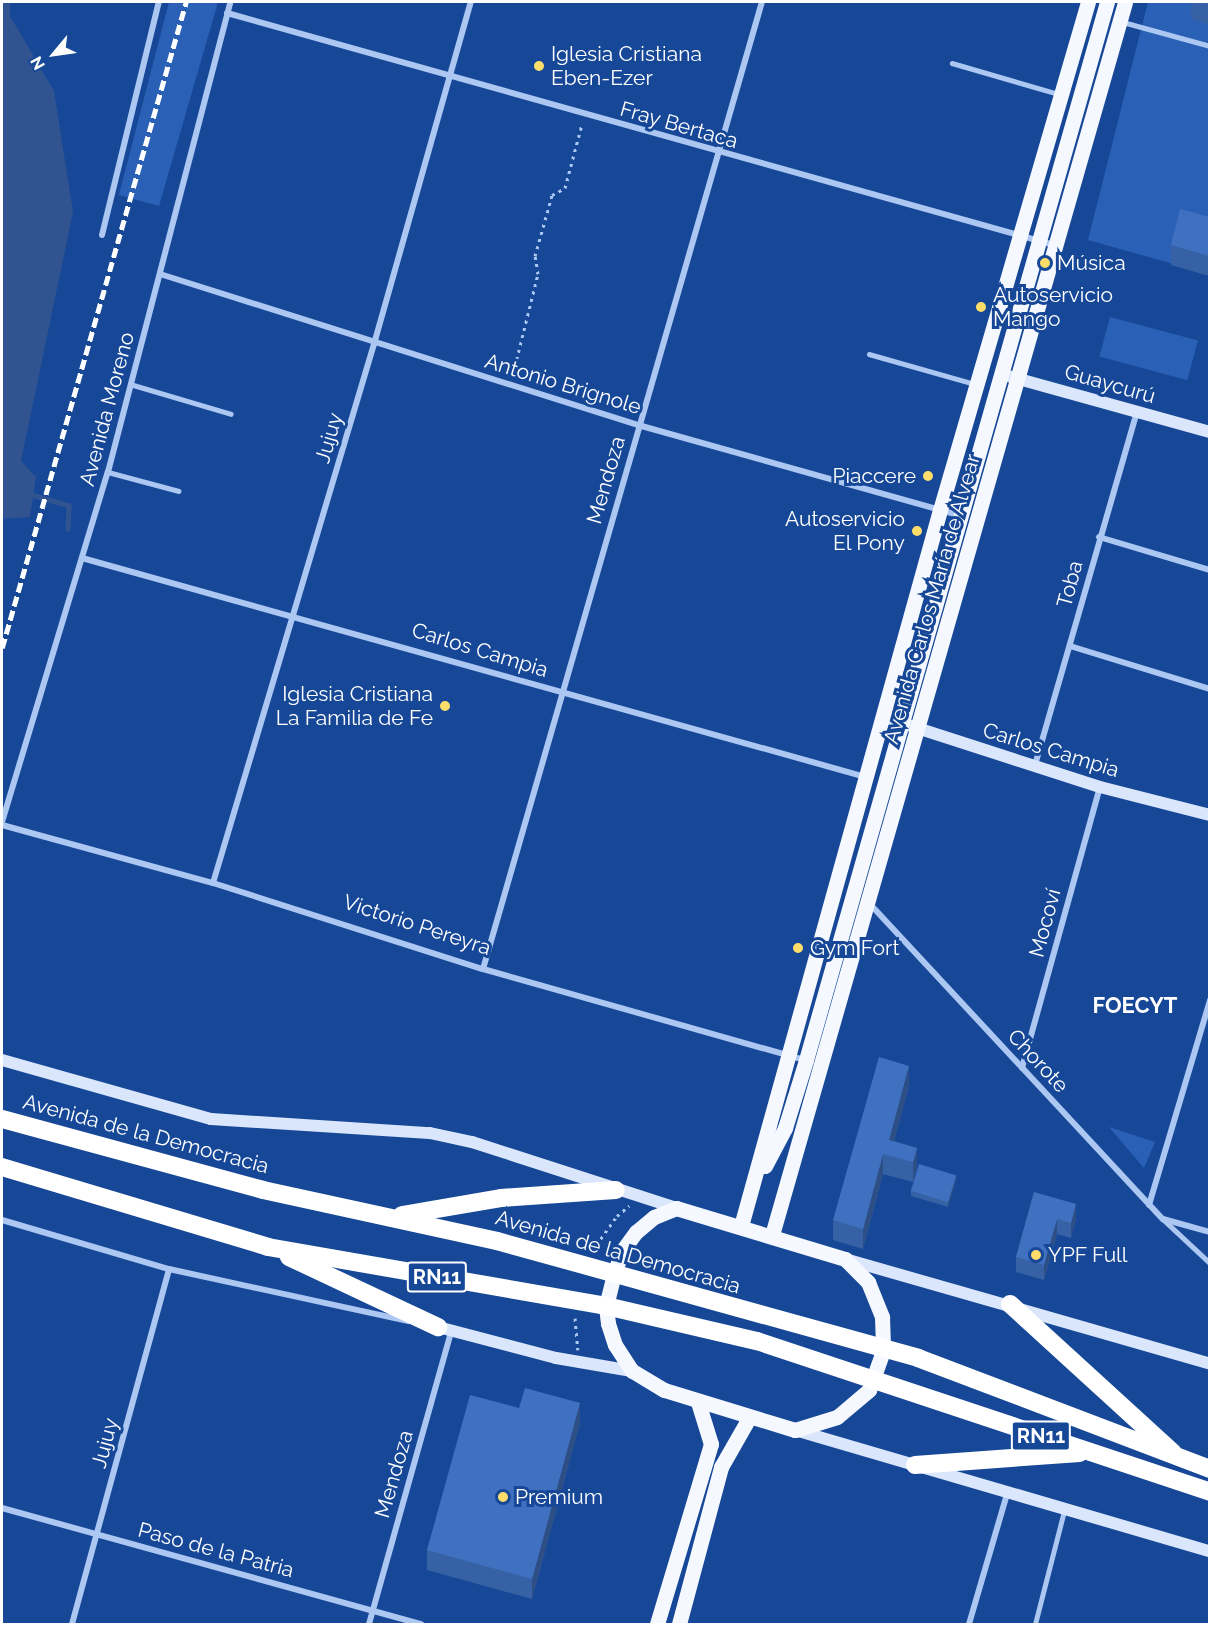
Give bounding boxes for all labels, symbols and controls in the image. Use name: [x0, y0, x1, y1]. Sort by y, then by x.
north arrow: [24, 24, 84, 84]
place label: Iglesia Cristiana Eben-Ezer: [551, 41, 702, 91]
text: N: [27, 53, 49, 73]
marker: Iglesia Cristiana Eben-Ezer: [532, 59, 546, 73]
street label: Fray Bertaca: [617, 96, 741, 154]
place label: Música: [1057, 250, 1126, 276]
marker: Música: [1038, 256, 1052, 270]
place label: Autoservicio Mango: [993, 282, 1113, 332]
marker: Autoservicio Mango: [974, 300, 988, 314]
street label: Avenida Moreno: [74, 329, 140, 489]
street label: Antonio Brignole: [482, 348, 644, 420]
street label: Guaycurú: [1062, 359, 1158, 409]
street label: Jujuy: [310, 410, 348, 466]
street label: Mendoza: [581, 433, 631, 527]
street label: Avenida Carlos María de Alvear: [878, 451, 986, 747]
place label: Piaccere: [832, 463, 916, 489]
marker: Piaccere: [921, 469, 935, 483]
place label: Autoservicio El Pony: [785, 506, 905, 556]
marker: Autoservicio El Pony: [910, 524, 924, 538]
street label: Toba: [1052, 558, 1088, 610]
street label: Carlos Campia: [409, 617, 551, 683]
place label: Iglesia Cristiana La Familia de Fe: [276, 681, 433, 731]
marker: Iglesia Cristiana La Familia de Fe: [438, 699, 452, 713]
street label: Carlos Campia: [980, 717, 1122, 783]
street label: Mocoví: [1024, 886, 1066, 960]
street label: Victorio Pereyra: [340, 889, 494, 961]
place label: Gym Fort: [810, 935, 899, 961]
marker: Gym Fort: [791, 941, 805, 955]
district label: FOECYT: [1093, 993, 1177, 1019]
street label: Chorote: [1002, 1024, 1074, 1098]
street label: Avenida de la Democracia: [20, 1089, 272, 1179]
street label: Avenida de la Democracia: [493, 1205, 743, 1299]
place label: YPF Full: [1048, 1242, 1128, 1268]
marker: YPF Full: [1029, 1248, 1043, 1262]
road number: RN11: [406, 1260, 468, 1294]
street label: Jujuy: [86, 1415, 124, 1471]
road number: RN11: [1010, 1419, 1072, 1453]
street label: Mendoza: [369, 1427, 419, 1521]
place label: Premium: [515, 1484, 603, 1510]
marker: Premium: [496, 1490, 510, 1504]
street label: Paso de la Patria: [135, 1517, 297, 1583]

